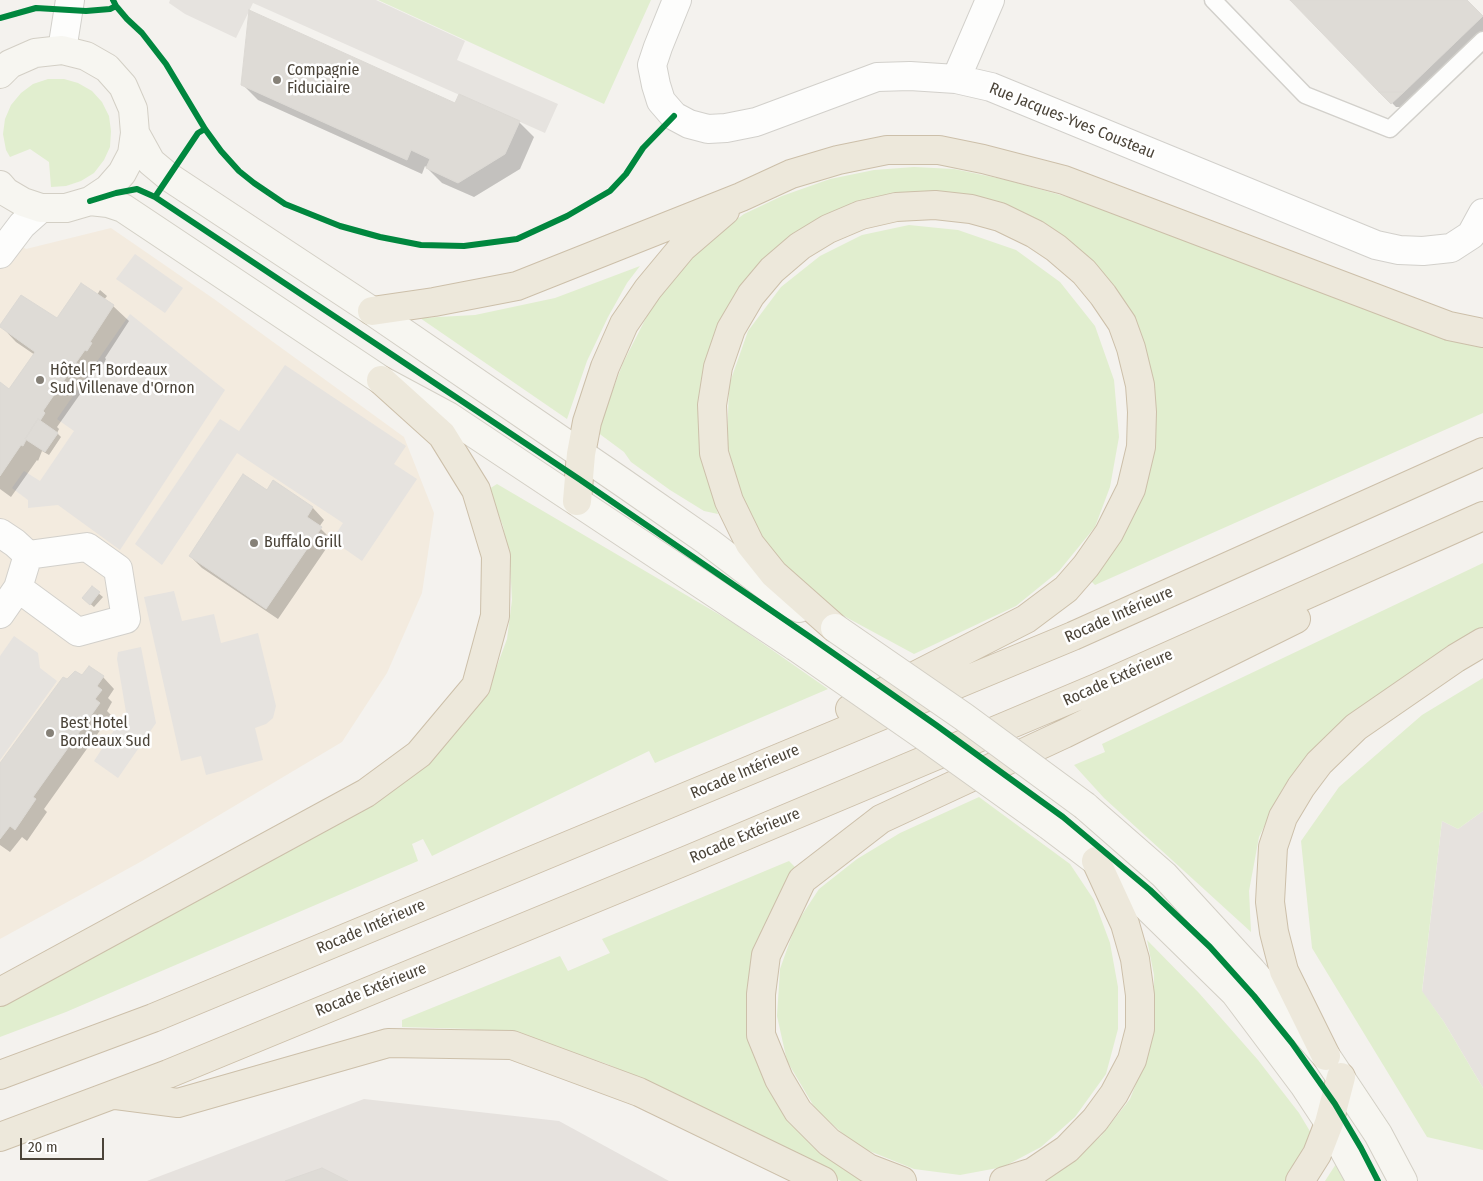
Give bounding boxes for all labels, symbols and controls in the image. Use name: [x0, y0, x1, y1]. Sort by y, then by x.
place label: Compagnie Fiduciaire: [287, 61, 359, 99]
marker: Compagnie Fiduciaire: [271, 74, 283, 86]
street label: Rue Jacques-Yves Cousteau: [986, 79, 1158, 163]
place label: Hôtel F1 Bordeaux Sud Villenave d'Ornon: [50, 361, 195, 399]
marker: Hôtel F1 Bordeaux Sud Villenave d'Ornon: [34, 374, 46, 386]
place label: Buffalo Grill: [264, 533, 342, 553]
marker: Buffalo Grill: [248, 537, 260, 549]
street label: Rocade Intérieure: [1062, 583, 1176, 647]
street label: Rocade Extérieure: [1060, 645, 1176, 711]
place label: Best Hotel Bordeaux Sud: [60, 714, 150, 752]
marker: Best Hotel Bordeaux Sud: [44, 727, 56, 739]
street label: Rocade Intérieure: [688, 740, 802, 804]
street label: Rocade Extérieure: [687, 804, 803, 868]
street label: Rocade Intérieure: [314, 895, 428, 959]
street label: Rocade Extérieure: [313, 959, 429, 1021]
scale bar: [22, 1128, 106, 1160]
text: 20 m: [28, 1138, 58, 1156]

